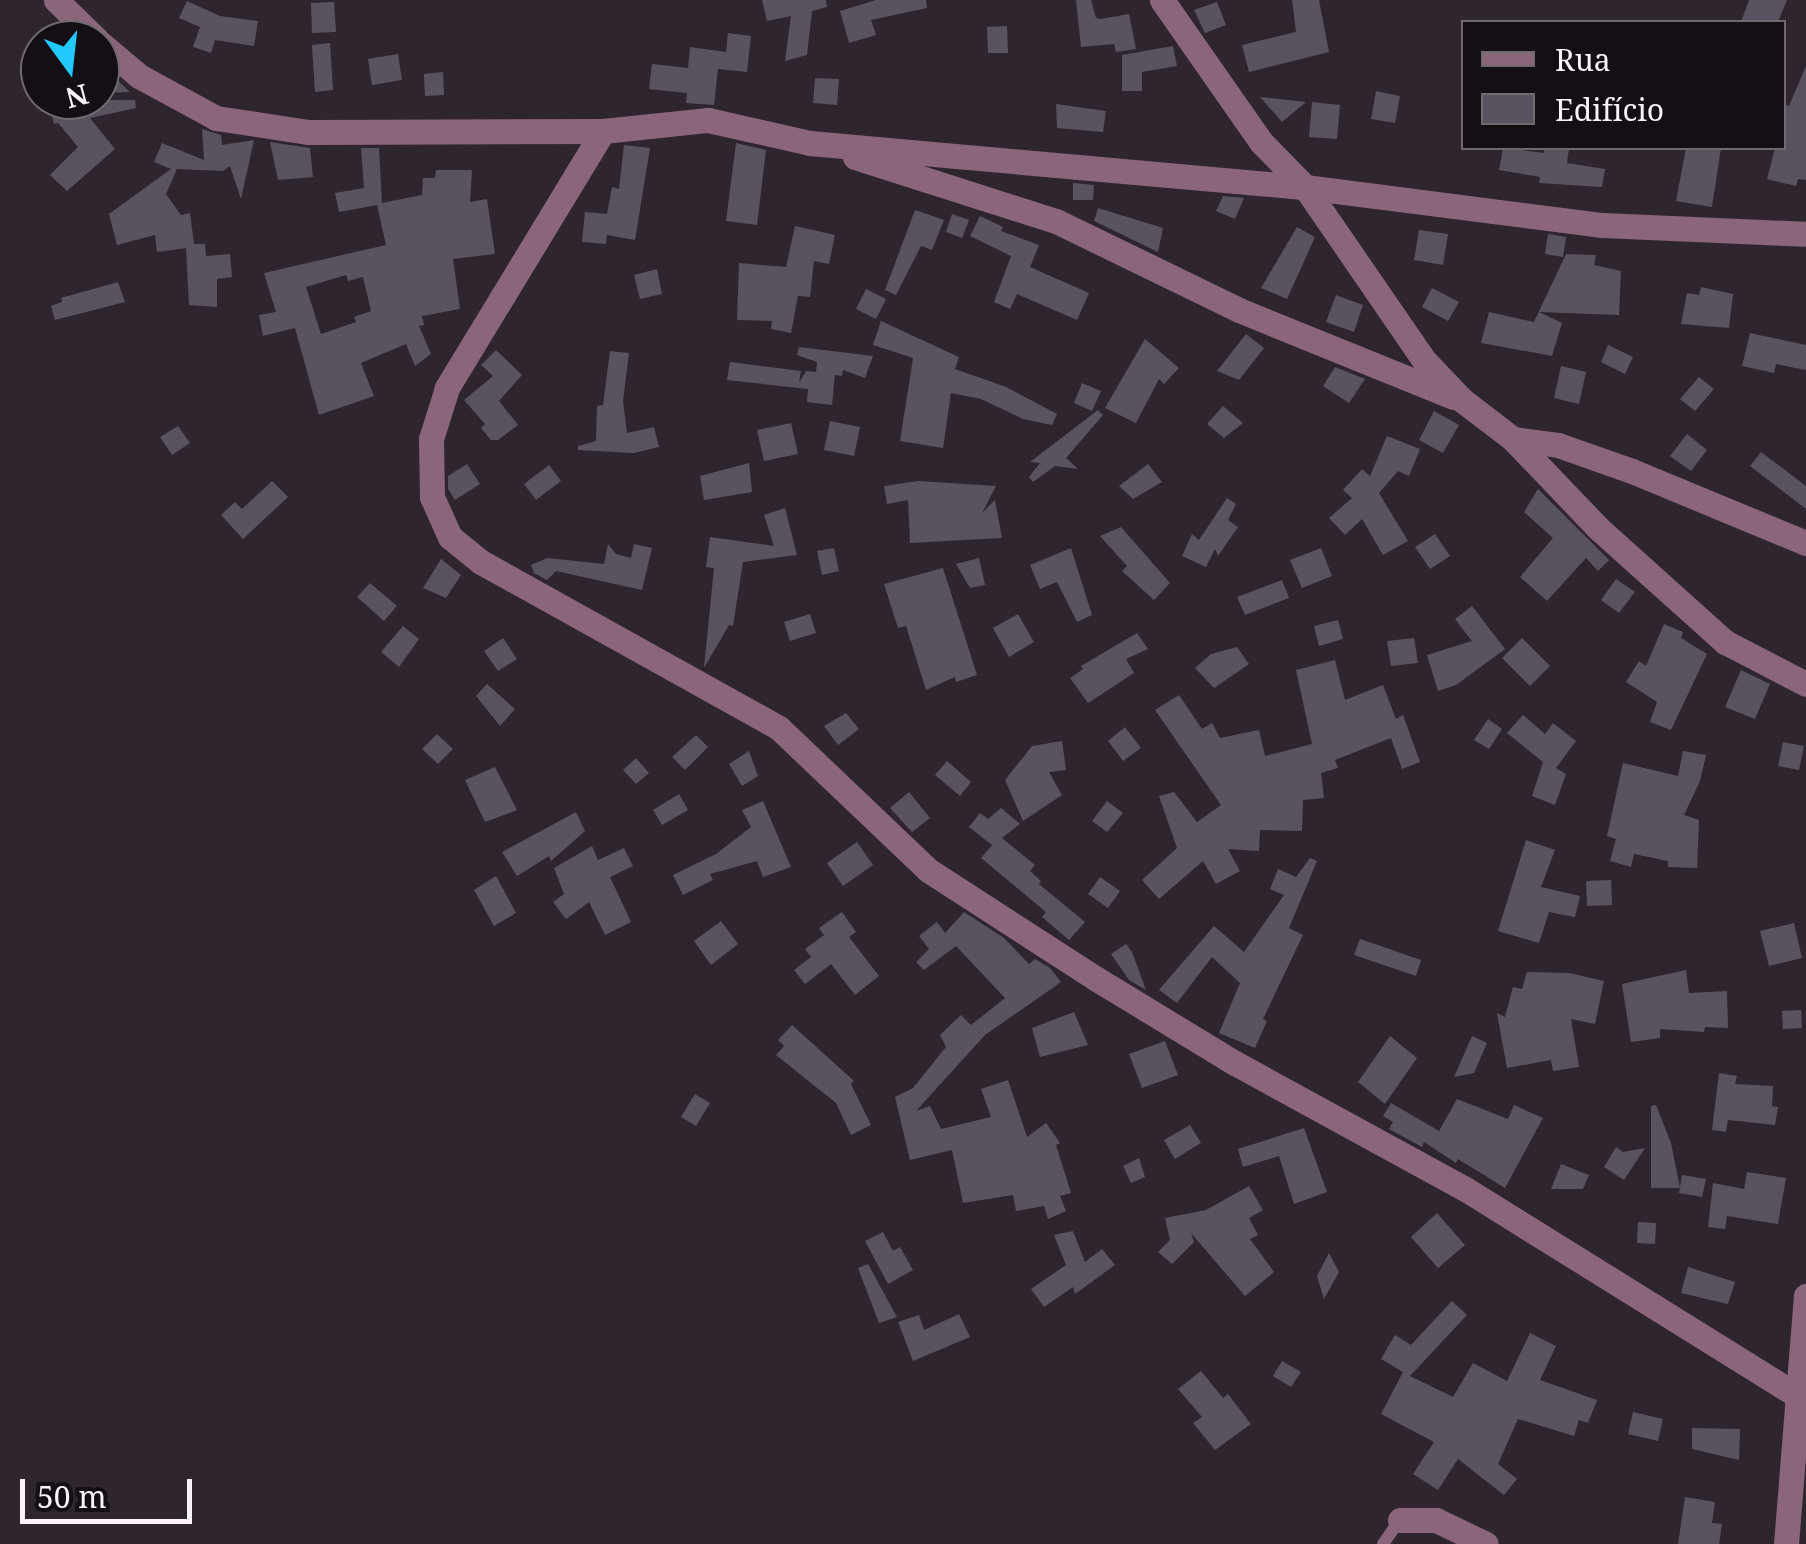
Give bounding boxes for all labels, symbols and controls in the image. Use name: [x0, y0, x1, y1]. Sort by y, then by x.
north arrow: [20, 20, 120, 120]
legend: [1461, 20, 1786, 150]
text: Rua: [1555, 39, 1611, 80]
text: N: [62, 76, 93, 118]
text: Edifício: [1555, 89, 1664, 130]
scale bar: [25, 1459, 198, 1521]
text: 50 m: [37, 1476, 107, 1517]

